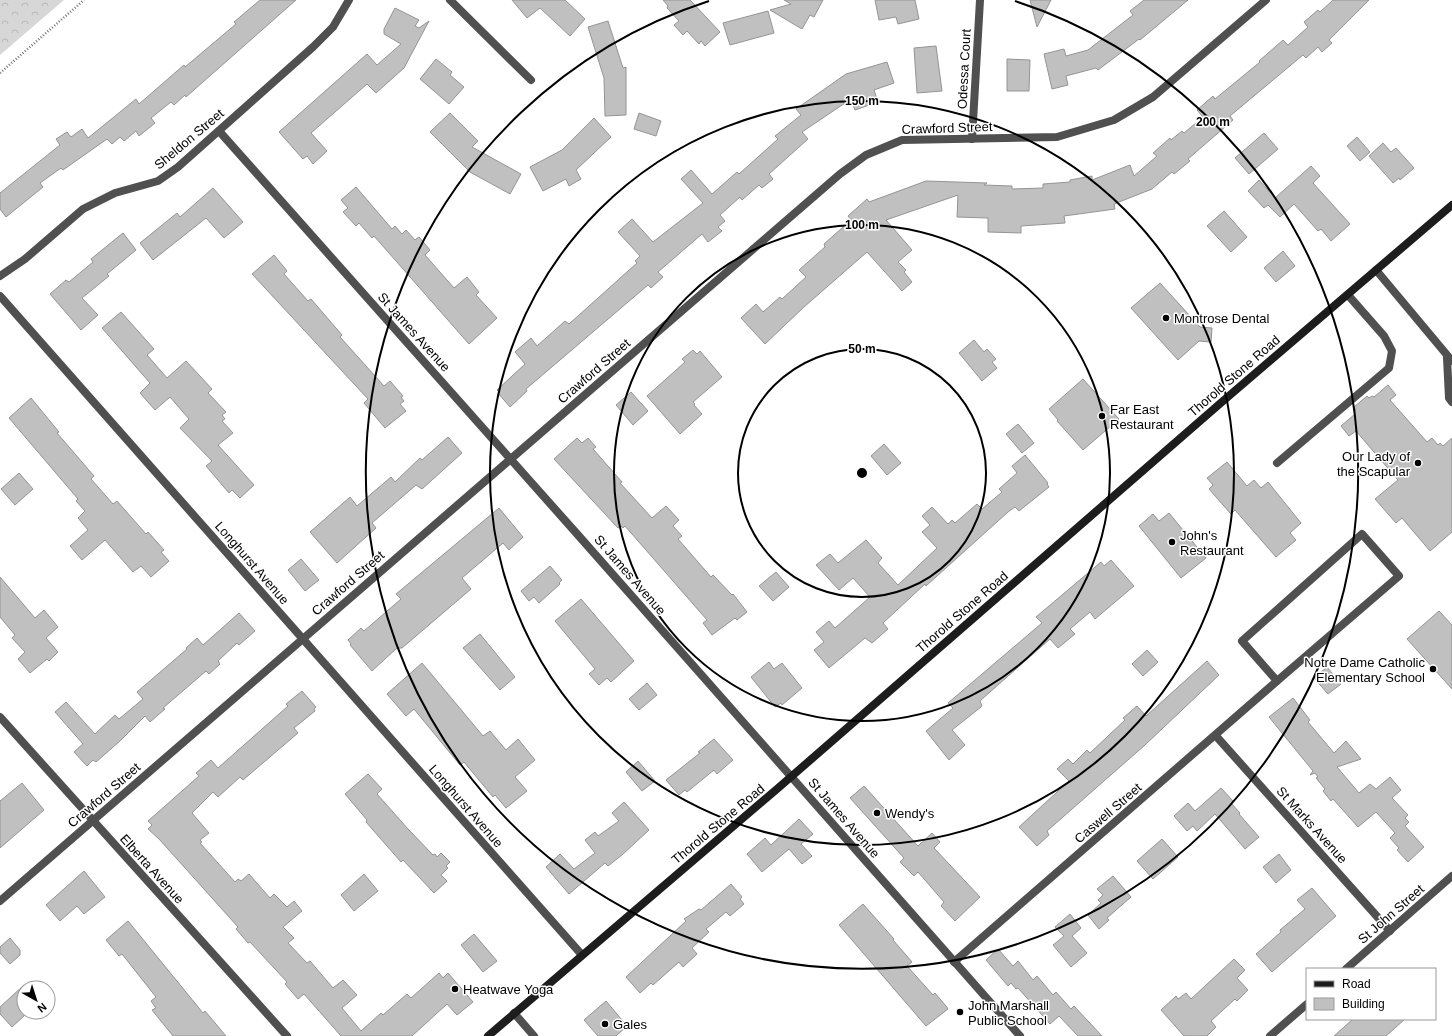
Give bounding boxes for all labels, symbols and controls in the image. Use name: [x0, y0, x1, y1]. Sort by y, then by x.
street label: Odessa Court: [954, 28, 974, 109]
text: 150 m: [845, 94, 879, 108]
street label: Sheldon Street: [151, 105, 227, 172]
text: 200 m: [1196, 115, 1230, 129]
street label: Crawford Street: [901, 119, 993, 137]
text: 100 m: [845, 218, 879, 232]
street label: St James Avenue: [375, 289, 453, 375]
place label: Montrose Dental: [1174, 311, 1269, 326]
marker: Montrose Dental: [1161, 313, 1171, 323]
street label: Thorold Stone Road: [1185, 332, 1283, 420]
street label: Crawford Street: [555, 335, 634, 407]
text: 50 m: [848, 342, 876, 356]
place label: Far East Restaurant: [1110, 402, 1174, 432]
marker: Far East Restaurant: [1097, 411, 1107, 421]
place label: Our Lady of the Scapular: [1337, 449, 1411, 479]
marker: Our Lady of the Scapular: [1413, 458, 1423, 468]
centre of rings: [855, 466, 869, 480]
street label: Longhurst Avenue: [212, 519, 292, 607]
place label: John's Restaurant: [1180, 528, 1244, 558]
street label: St James Avenue: [591, 532, 669, 618]
marker: John's Restaurant: [1167, 537, 1177, 547]
street label: Crawford Street: [309, 547, 388, 619]
street label: Thorold Stone Road: [913, 568, 1011, 656]
place label: Notre Dame Catholic Elementary School: [1304, 655, 1426, 685]
marker: Notre Dame Catholic Elementary School: [1428, 664, 1438, 674]
street label: Crawford Street: [65, 759, 144, 831]
street label: Longhurst Avenue: [426, 762, 506, 850]
street label: St James Avenue: [805, 775, 883, 861]
street label: Caswell Street: [1071, 780, 1145, 846]
street label: Thorold Stone Road: [669, 781, 767, 867]
street label: St Marks Avenue: [1274, 784, 1350, 866]
place label: Wendy's: [885, 806, 935, 821]
marker: Wendy's: [872, 808, 882, 818]
street label: Elberta Avenue: [117, 831, 187, 907]
street label: St John Street: [1355, 881, 1427, 947]
legend: [1306, 968, 1436, 1020]
text: Road: [1342, 977, 1371, 991]
north arrow: [16, 980, 56, 1020]
place label: Heatwave Yoga: [463, 982, 554, 997]
marker: Heatwave Yoga: [450, 984, 460, 994]
text: Building: [1342, 997, 1385, 1011]
place label: John Marshall Public School: [968, 998, 1049, 1028]
text: N: [35, 1001, 49, 1015]
marker: John Marshall Public School: [955, 1007, 965, 1017]
place label: Gales: [613, 1017, 647, 1032]
marker: Gales: [600, 1019, 610, 1029]

